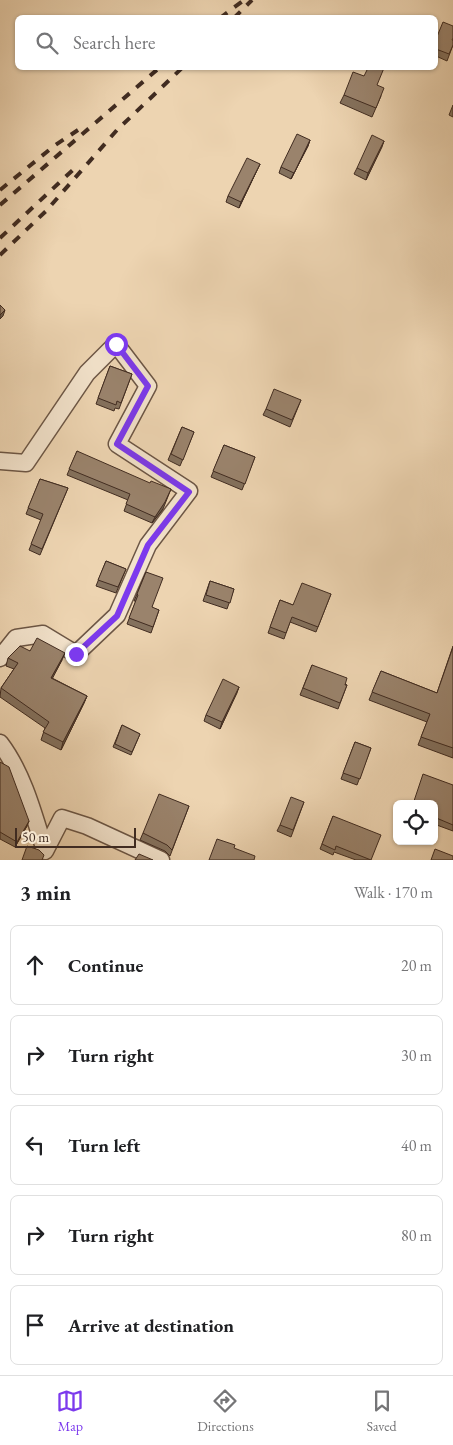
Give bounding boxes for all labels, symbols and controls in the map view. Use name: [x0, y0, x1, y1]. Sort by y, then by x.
search box: [15, 15, 438, 70]
icon: search: [33, 29, 61, 57]
text: Search here: [73, 30, 155, 55]
route start: [105, 333, 128, 356]
route end: [65, 643, 88, 666]
map controls: [393, 800, 438, 845]
button: locate: [393, 800, 438, 845]
scale bar: [15, 825, 136, 848]
text: 50 m: [22, 828, 49, 846]
text: 3 min: [20, 879, 71, 906]
text: Walk · 170 m: [354, 882, 433, 903]
icon: ahead: [21, 951, 49, 979]
text: Continue: [68, 953, 143, 978]
text: 20 m: [401, 955, 432, 976]
icon: right: [21, 1041, 49, 1069]
text: Turn right: [68, 1043, 154, 1068]
text: 30 m: [401, 1045, 432, 1066]
icon: left: [21, 1131, 49, 1159]
text: Turn left: [68, 1133, 140, 1158]
text: 40 m: [401, 1135, 432, 1156]
icon: right: [21, 1221, 49, 1249]
text: Turn right: [68, 1223, 154, 1248]
text: 80 m: [401, 1225, 432, 1246]
icon: arrive: [21, 1311, 49, 1339]
text: Arrive at destination: [68, 1313, 234, 1338]
tab: Map: [56, 1387, 84, 1435]
tab: Directions: [197, 1387, 254, 1435]
tab: Saved: [367, 1387, 397, 1435]

